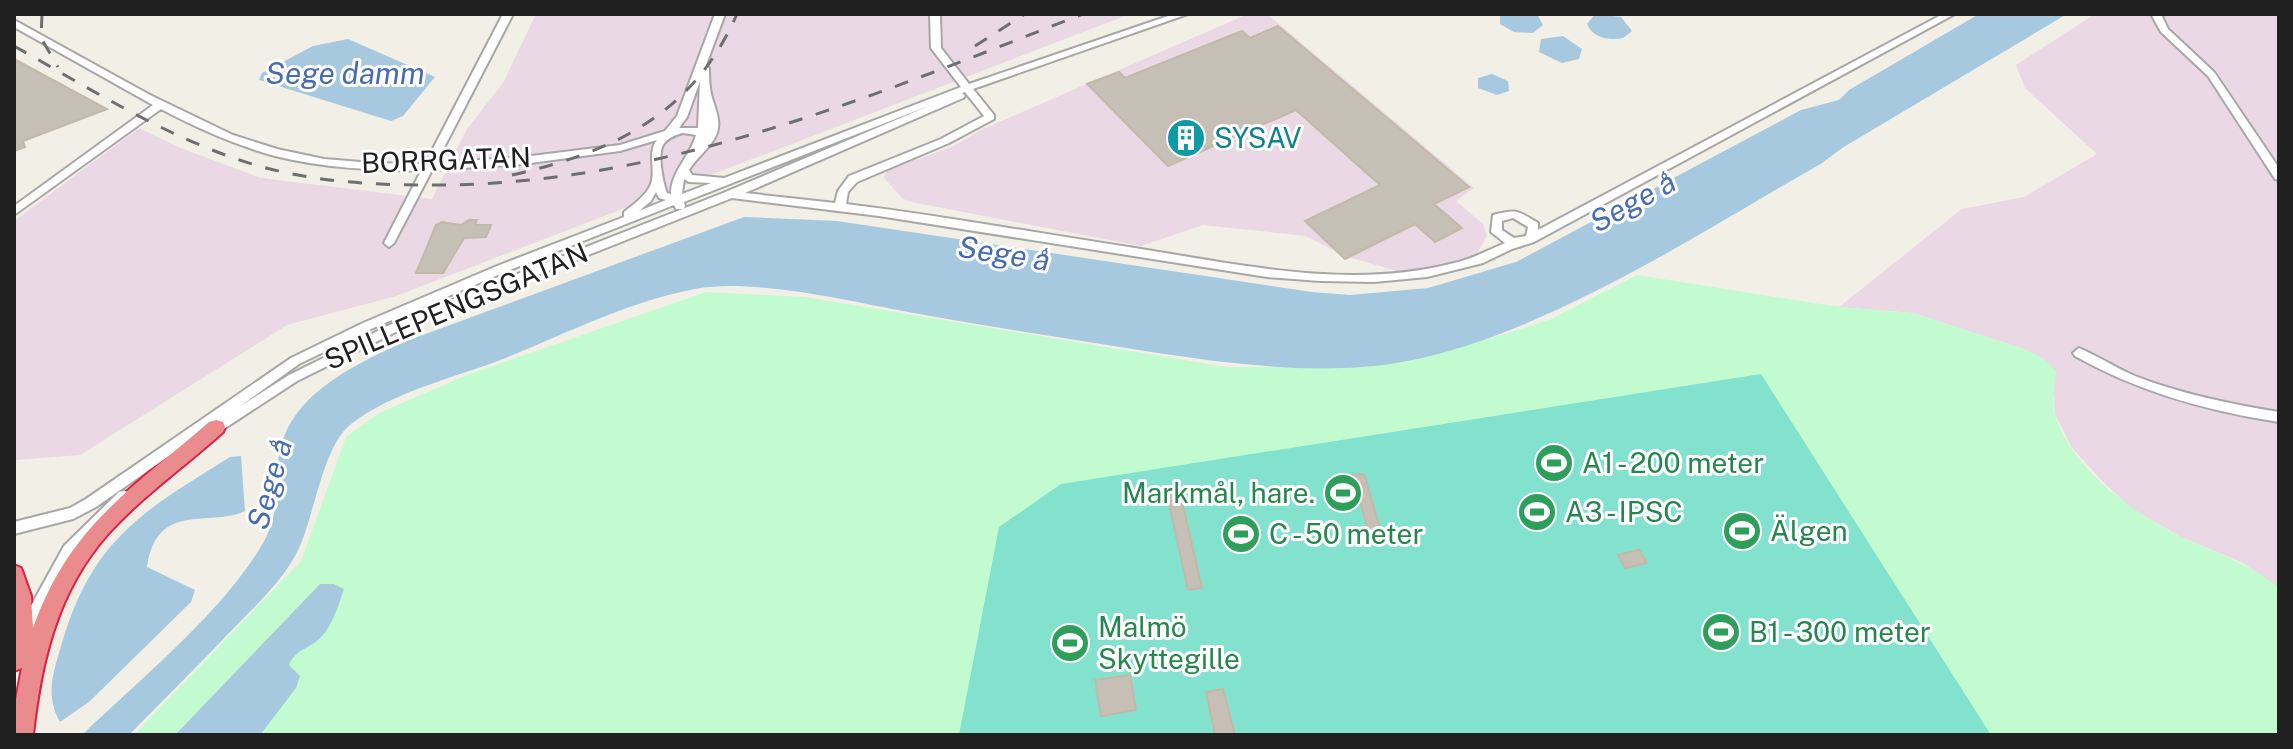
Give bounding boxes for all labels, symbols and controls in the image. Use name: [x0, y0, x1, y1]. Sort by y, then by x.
water label: Sege damm: [265, 55, 425, 91]
building icon: SYSAV: [1165, 117, 1207, 159]
place label: SYSAV: [1214, 121, 1302, 154]
street label: BORRGATAN: [360, 140, 532, 179]
water label: Sege å: [1583, 163, 1682, 239]
water label: Sege å: [955, 228, 1053, 278]
street label: SPILLEPENGSGATAN: [319, 235, 592, 376]
water label: Sege å: [239, 434, 299, 533]
sports icon: A1 - 200 meter: [1533, 442, 1575, 484]
place label: A1 - 200 meter: [1582, 446, 1764, 479]
sports icon: Markmål, hare.: [1322, 472, 1364, 514]
place label: Markmål, hare.: [1122, 476, 1315, 509]
sports icon: A3 - IPSC: [1516, 491, 1558, 533]
place label: A3 - IPSC: [1565, 495, 1683, 528]
sports icon: Älgen: [1721, 510, 1763, 552]
sports icon: C - 50 meter: [1220, 513, 1262, 555]
place label: Älgen: [1770, 514, 1848, 547]
place label: C - 50 meter: [1269, 517, 1423, 550]
place label: Malmö Skyttegille: [1098, 610, 1240, 675]
sports icon: B1 - 300 meter: [1700, 611, 1742, 653]
place label: B1 - 300 meter: [1749, 615, 1931, 648]
sports icon: Malmö Skyttegille: [1049, 622, 1091, 664]

